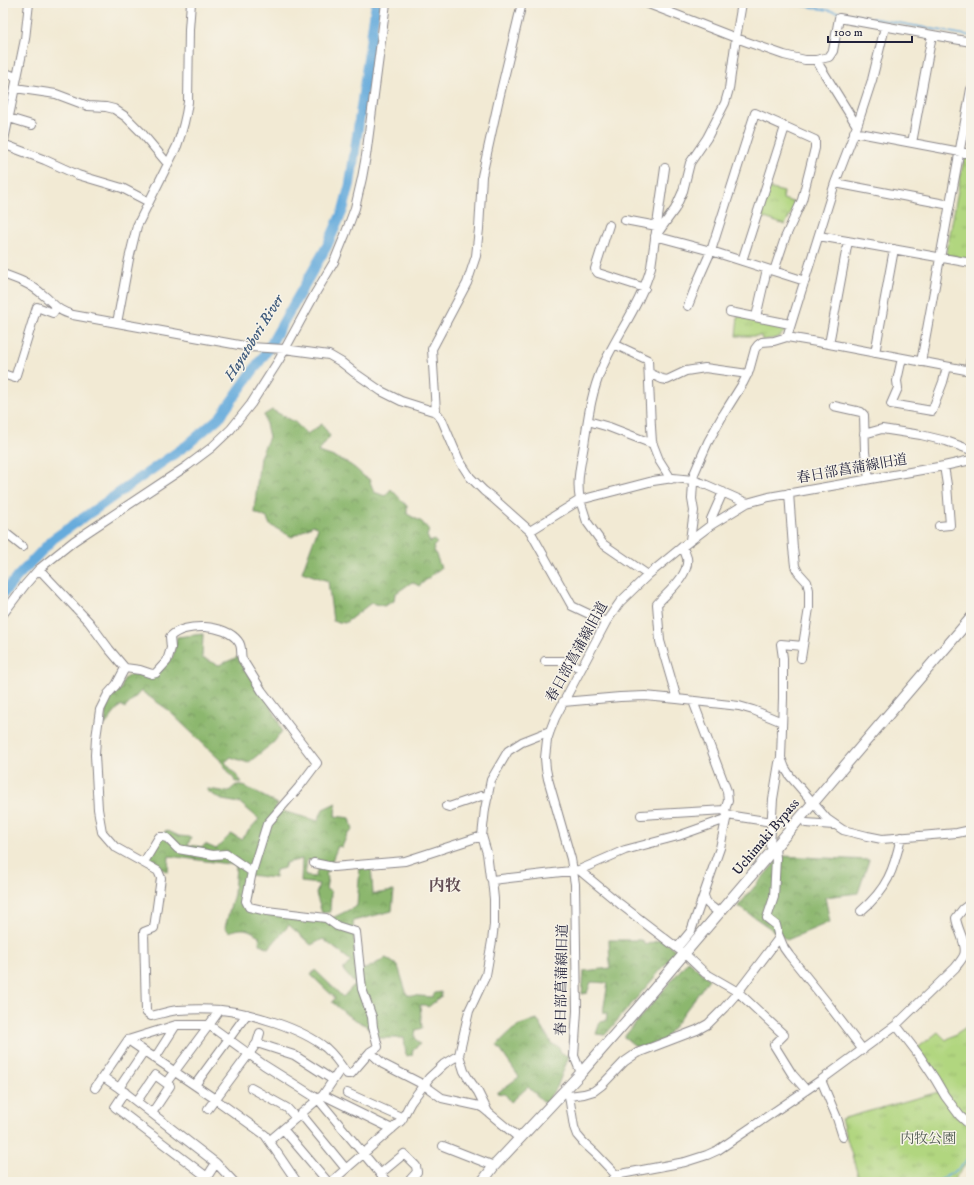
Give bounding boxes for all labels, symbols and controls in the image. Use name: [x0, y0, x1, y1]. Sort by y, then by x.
scale bar: [828, 18, 912, 44]
text: 100 m: [834, 25, 863, 40]
water label: Hayatobori River: [219, 290, 289, 386]
street label: 春日部菖蒲線旧道: [795, 450, 909, 488]
street label: 春日部菖蒲線旧道: [542, 599, 612, 705]
street label: Uchimaki Bypass: [728, 794, 804, 879]
district label: 内牧: [429, 876, 461, 896]
street label: 春日部菖蒲線旧道: [552, 924, 572, 1036]
park label: 内牧公園: [900, 1130, 956, 1148]

